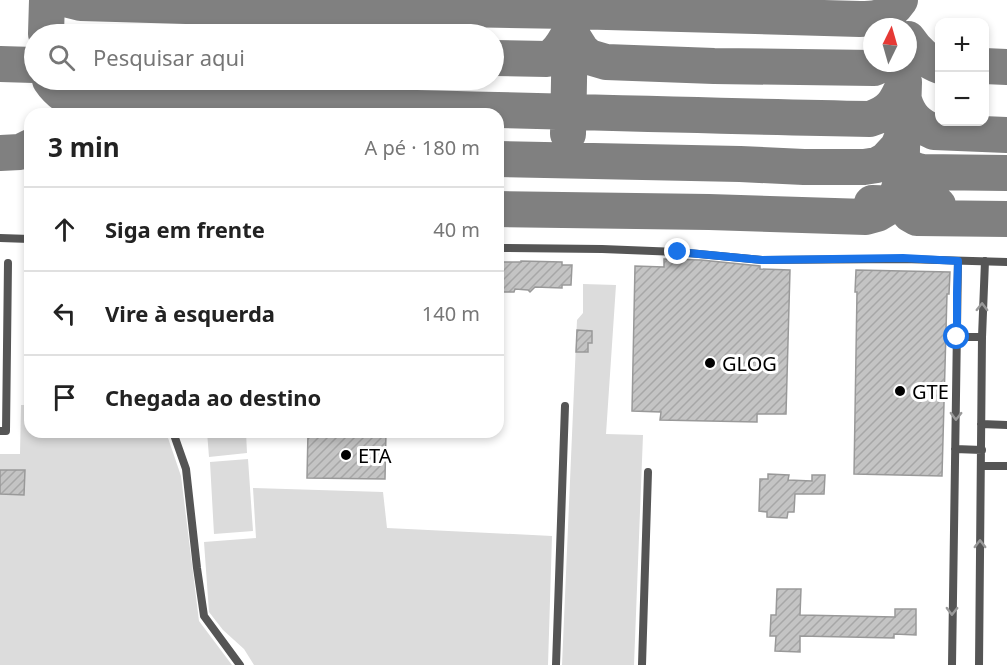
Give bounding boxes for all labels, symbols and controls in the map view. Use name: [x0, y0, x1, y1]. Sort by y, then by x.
north arrow: [863, 18, 917, 72]
map controls: [935, 18, 989, 126]
button: +: [935, 18, 989, 72]
search box: [24, 24, 504, 90]
icon: search: [45, 41, 78, 74]
text: Pesquisar aqui: [93, 42, 245, 72]
button: −: [935, 72, 989, 126]
text: 3 min: [48, 129, 120, 165]
text: A pé · 180 m: [364, 134, 480, 161]
icon: ahead: [48, 213, 81, 246]
text: Siga em frente: [105, 214, 265, 244]
text: 40 m: [433, 216, 480, 243]
route end: [664, 238, 690, 264]
icon: left: [48, 297, 81, 330]
text: Vire à esquerda: [105, 298, 275, 328]
text: 140 m: [422, 300, 480, 327]
one-way arrow: [976, 302, 988, 311]
route start: [943, 323, 969, 349]
place label: GLOG: [722, 350, 777, 377]
marker: GLOG: [703, 356, 717, 370]
place label: GTE: [912, 378, 949, 405]
icon: arrive: [48, 381, 81, 414]
text: Chegada ao destino: [105, 382, 321, 412]
marker: GTE: [893, 384, 907, 398]
one-way arrow: [949, 411, 962, 420]
place label: ETA: [358, 442, 392, 469]
marker: ETA: [339, 448, 353, 462]
one-way arrow: [974, 539, 986, 548]
one-way arrow: [946, 606, 959, 615]

